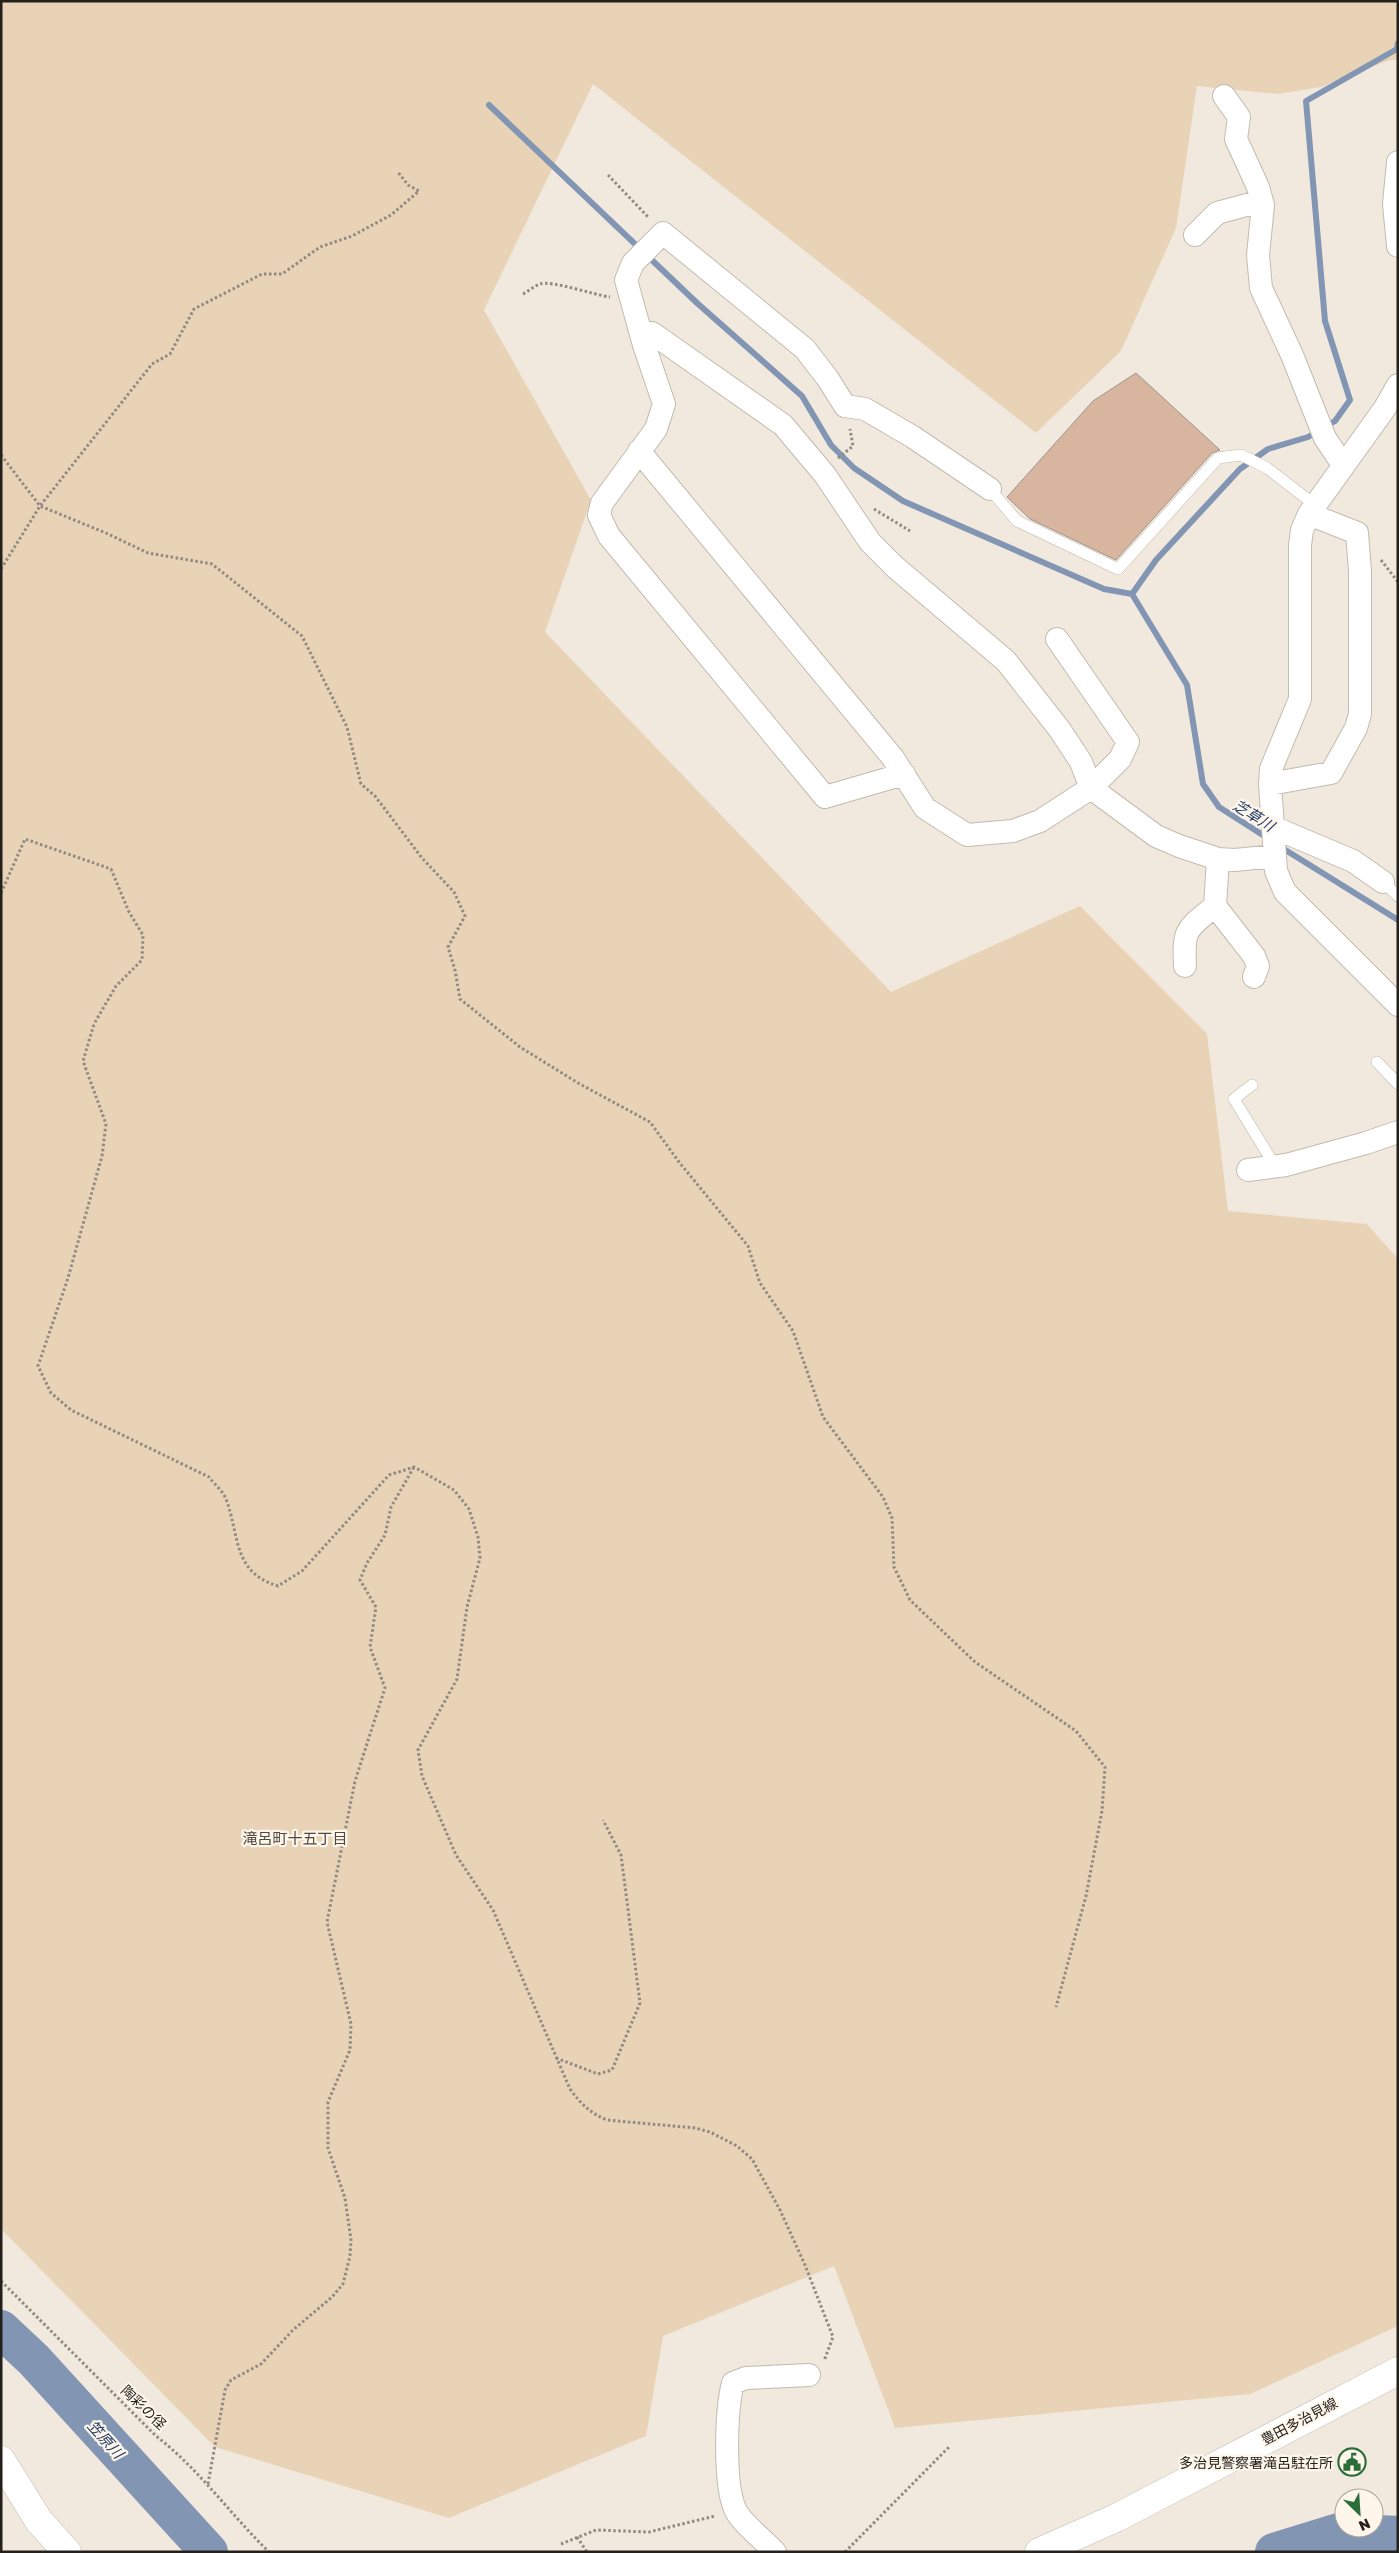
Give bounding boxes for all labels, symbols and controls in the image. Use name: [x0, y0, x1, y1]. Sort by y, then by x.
water label: 芝草川: [1230, 795, 1280, 836]
district label: 滝呂町十五丁目: [242, 1829, 348, 1847]
street label: 陶彩の径: [118, 2381, 170, 2433]
street label: 豊田多治見線: [1258, 2394, 1340, 2448]
water label: 笠原川: [84, 2416, 129, 2463]
public building icon: 多治見警察署滝呂駐在所: [1337, 2447, 1367, 2477]
place label: 多治見警察署滝呂駐在所: [1179, 2454, 1333, 2471]
north arrow: [1334, 2488, 1384, 2538]
text: N: [1356, 2515, 1373, 2535]

